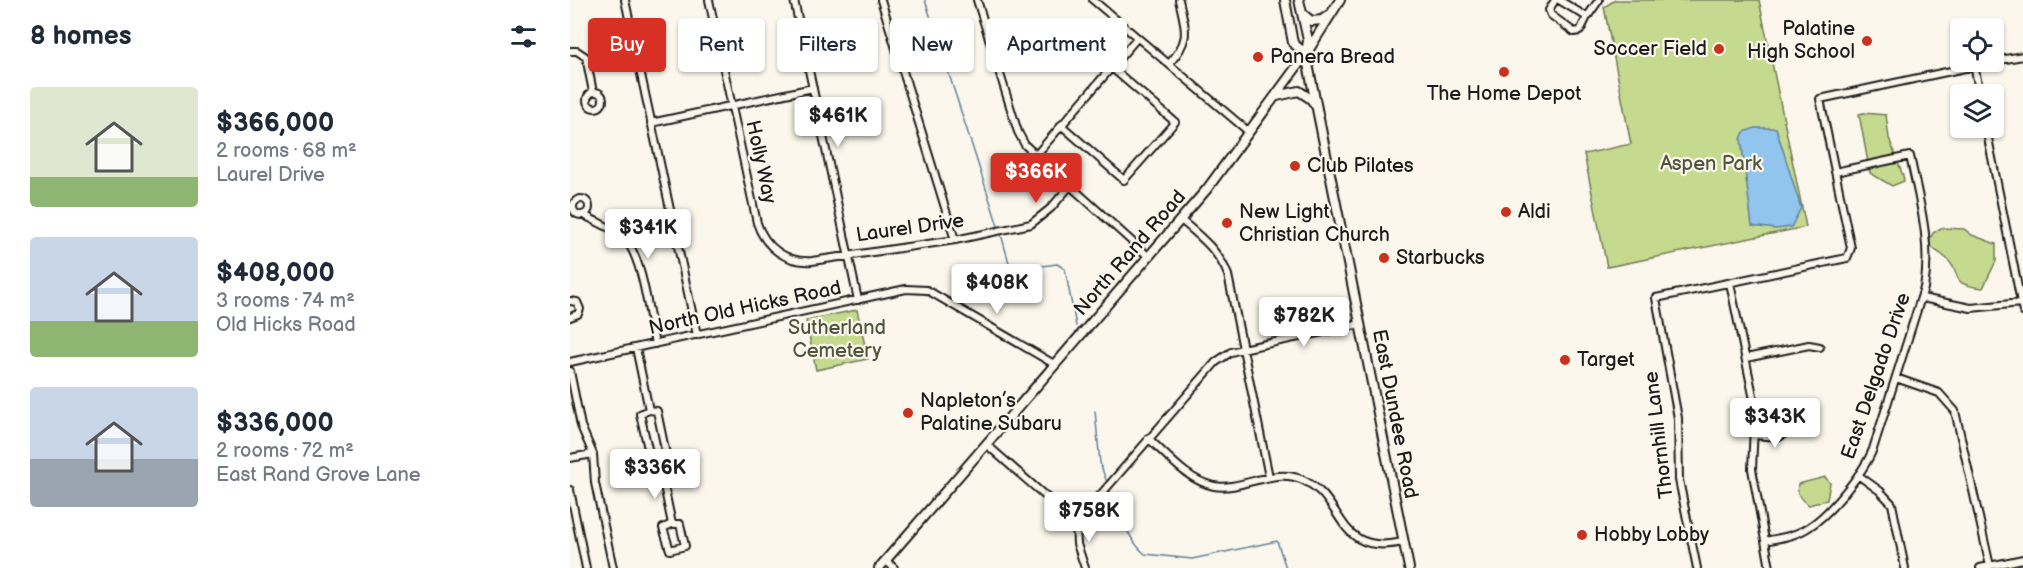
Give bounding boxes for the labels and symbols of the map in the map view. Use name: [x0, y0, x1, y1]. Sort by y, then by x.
place label: Palatine High School: [1747, 17, 1855, 64]
marker: Palatine High School: [1860, 34, 1874, 48]
place label: Soccer Field: [1594, 37, 1707, 61]
marker: Soccer Field: [1712, 42, 1726, 56]
place label: Panera Bread: [1270, 45, 1395, 69]
marker: Panera Bread: [1251, 50, 1265, 64]
marker: The Home Depot: [1497, 65, 1511, 79]
place label: The Home Depot: [1427, 82, 1581, 106]
pin: $461K: [796, 97, 880, 148]
street label: Holly Way: [740, 118, 782, 206]
park label: Aspen Park: [1660, 152, 1762, 176]
pin: $366K: [994, 153, 1078, 204]
place label: Club Pilates: [1307, 154, 1414, 178]
marker: Club Pilates: [1288, 159, 1302, 173]
street label: North Rand Road: [1069, 185, 1191, 321]
place label: New Light Christian Church: [1239, 200, 1390, 247]
place label: Aldi: [1518, 200, 1551, 224]
marker: Aldi: [1499, 205, 1513, 219]
pin: $341K: [606, 209, 690, 260]
street label: Laurel Drive: [854, 209, 966, 247]
marker: New Light Christian Church: [1220, 216, 1234, 230]
place label: Starbucks: [1396, 246, 1485, 270]
marker: Starbucks: [1377, 251, 1391, 265]
pin: $408K: [955, 264, 1039, 315]
street label: North Old Hicks Road: [647, 276, 843, 340]
street label: East Delgado Drive: [1836, 289, 1916, 462]
pin: $782K: [1262, 297, 1346, 348]
park label: Sutherland Cemetery: [788, 316, 886, 363]
street label: East Dundee Road: [1367, 327, 1423, 501]
place label: Target: [1577, 348, 1635, 372]
marker: Target: [1558, 353, 1572, 367]
street label: Thornhill Lane: [1639, 370, 1679, 500]
place label: Napleton’s Palatine Subaru: [920, 389, 1062, 436]
pin: $343K: [1733, 398, 1817, 449]
marker: Napleton’s Palatine Subaru: [901, 406, 915, 420]
pin: $336K: [613, 449, 697, 500]
pin: $758K: [1047, 492, 1131, 543]
place label: Hobby Lobby: [1594, 523, 1709, 547]
marker: Hobby Lobby: [1575, 528, 1589, 542]

